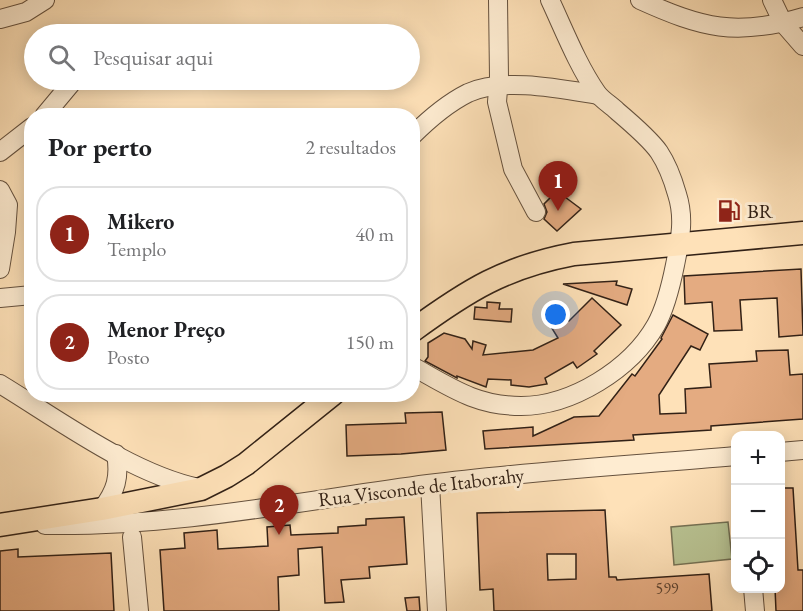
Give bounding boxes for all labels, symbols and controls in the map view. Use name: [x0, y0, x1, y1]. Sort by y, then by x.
search box: [24, 24, 420, 90]
icon: search: [45, 41, 78, 74]
text: Pesquisar aqui: [93, 43, 213, 72]
text: Por perto: [48, 130, 152, 164]
text: 2 resultados: [305, 134, 396, 160]
pin: 1: [538, 162, 578, 211]
fuel station icon: BR: [716, 198, 742, 224]
place label: BR: [747, 198, 774, 224]
text: Mikero: [107, 207, 174, 236]
text: 1: [64, 221, 75, 247]
text: 40 m: [355, 221, 394, 247]
text: Templo: [107, 236, 166, 262]
your location: [541, 300, 570, 329]
text: Menor Preço: [107, 315, 225, 344]
text: 2: [64, 329, 75, 355]
text: 150 m: [346, 329, 394, 355]
text: Posto: [107, 344, 150, 370]
map controls: [731, 431, 785, 593]
button: +: [731, 431, 785, 485]
street label: Rua Visconde de Itaborahy: [316, 461, 526, 513]
button: −: [731, 485, 785, 539]
pin: 2: [260, 486, 298, 535]
button: locate: [731, 539, 785, 593]
house number: 599: [655, 578, 679, 599]

